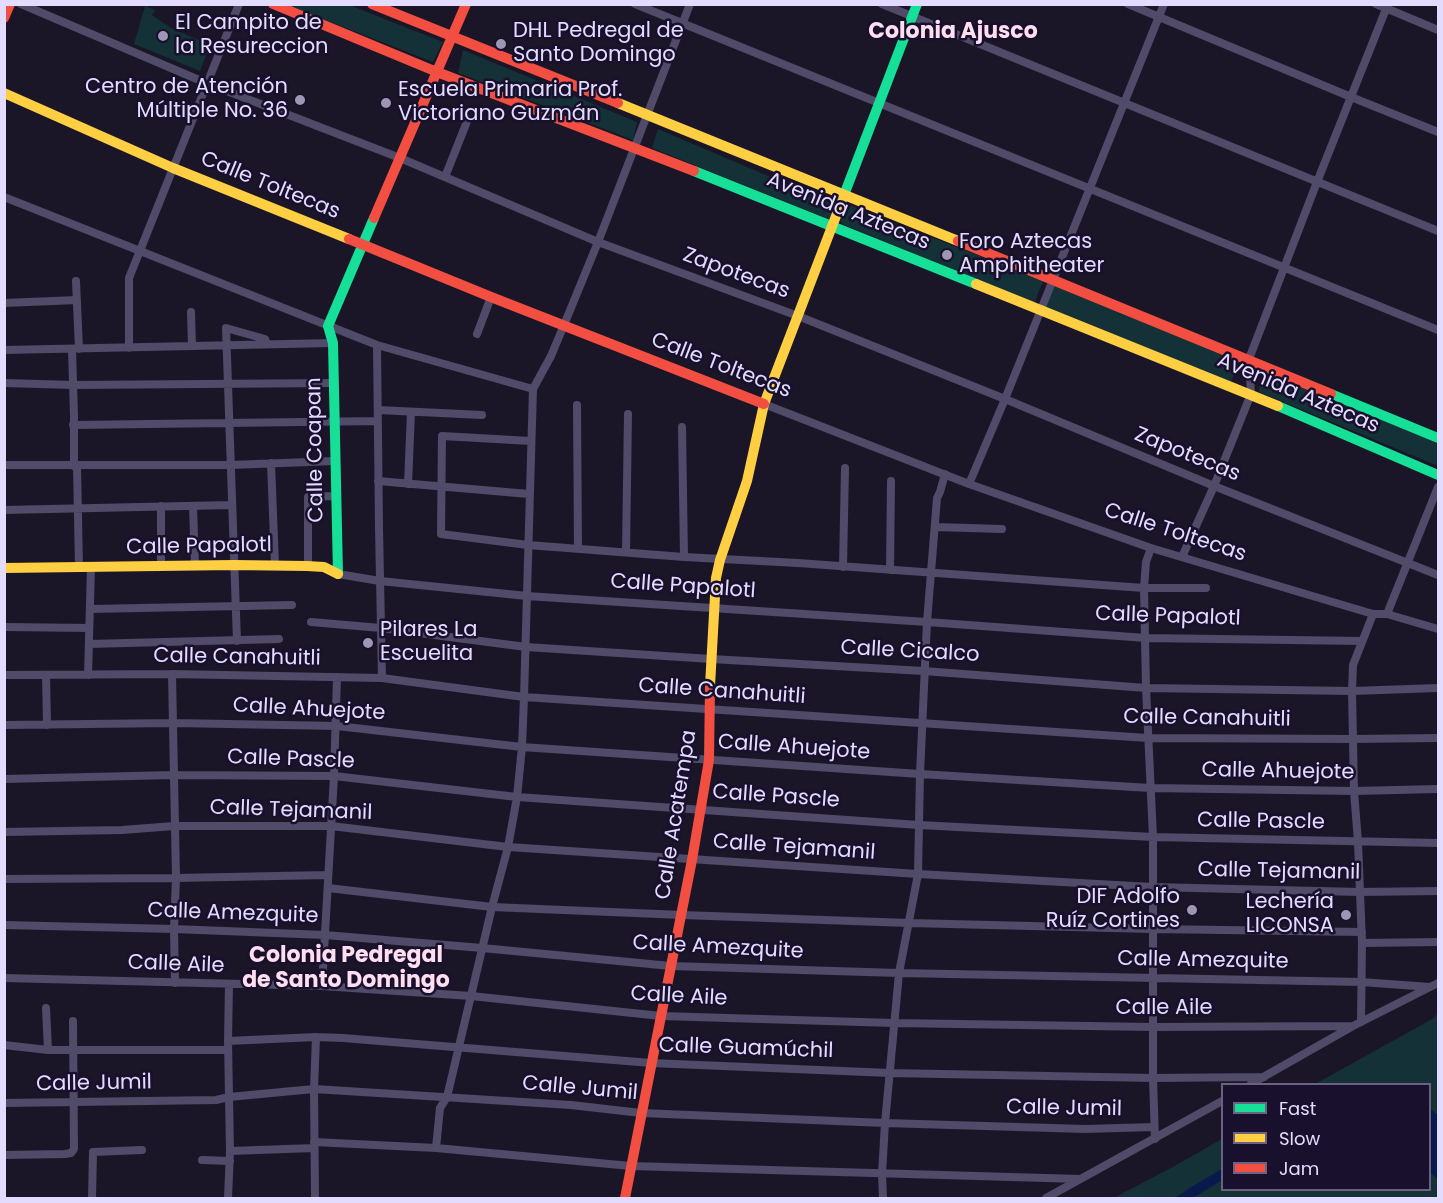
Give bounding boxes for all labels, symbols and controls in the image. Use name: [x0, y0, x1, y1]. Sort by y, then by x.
place label: El Campito de la Resureccion: [175, 11, 329, 61]
place label: DHL Pedregal de Santo Domingo: [513, 19, 684, 69]
district label: Colonia Ajusco: [868, 19, 1038, 45]
marker: El Campito de la Resureccion: [156, 29, 170, 43]
marker: DHL Pedregal de Santo Domingo: [494, 37, 508, 51]
place label: Centro de Atención Múltiple No. 36: [85, 75, 288, 125]
place label: Escuela Primaria Prof. Victoriano Guzmán: [398, 78, 622, 128]
marker: Centro de Atención Múltiple No. 36: [293, 93, 307, 107]
marker: Escuela Primaria Prof. Victoriano Guzmán: [379, 96, 393, 110]
street label: Calle Toltecas: [197, 147, 343, 225]
street label: Avenida Aztecas: [763, 168, 933, 256]
place label: Foro Aztecas Amphitheater: [959, 230, 1104, 280]
street label: Zapotecas: [679, 243, 793, 305]
marker: Foro Aztecas Amphitheater: [940, 248, 954, 262]
street label: Calle Toltecas: [647, 328, 795, 404]
street label: Avenida Aztecas: [1213, 348, 1383, 440]
street label: Calle Coapan: [302, 377, 330, 523]
street label: Zapotecas: [1130, 422, 1244, 488]
street label: Calle Toltecas: [1101, 498, 1249, 568]
street label: Calle Papalotl: [126, 533, 272, 561]
street label: Calle Papalotl: [610, 569, 756, 605]
street label: Calle Papalotl: [1095, 602, 1241, 632]
place label: Pilares La Escuelita: [380, 618, 477, 668]
marker: Pilares La Escuelita: [361, 636, 375, 650]
street label: Calle Cicalco: [840, 636, 980, 668]
street label: Calle Canahuitli: [153, 644, 321, 672]
street label: Calle Canahuitli: [638, 674, 806, 710]
street label: Calle Ahuejote: [232, 693, 386, 727]
street label: Calle Canahuitli: [1123, 705, 1291, 733]
street label: Calle Acatempa: [651, 729, 703, 901]
street label: Calle Ahuejote: [717, 730, 871, 766]
street label: Calle Pascle: [227, 745, 355, 775]
street label: Calle Ahuejote: [1201, 758, 1355, 786]
street label: Calle Pascle: [711, 780, 841, 814]
street label: Calle Tejamanil: [209, 796, 373, 826]
street label: Calle Pascle: [1197, 808, 1325, 836]
street label: Calle Tejamanil: [712, 830, 876, 866]
street label: Calle Tejamanil: [1197, 858, 1361, 886]
place label: DIF Adolfo Ruíz Cortines: [1046, 885, 1180, 935]
place label: Lechería LICONSA: [1246, 890, 1334, 940]
street label: Calle Amezquite: [147, 898, 319, 930]
marker: DIF Adolfo Ruíz Cortines: [1185, 903, 1199, 917]
marker: Lechería LICONSA: [1339, 908, 1353, 922]
street label: Calle Amezquite: [632, 931, 804, 965]
district label: Colonia Pedregal de Santo Domingo: [242, 943, 450, 994]
street label: Calle Amezquite: [1117, 947, 1289, 975]
street label: Calle Aile: [127, 951, 225, 979]
street label: Calle Aile: [630, 982, 728, 1012]
street label: Calle Aile: [1116, 996, 1212, 1022]
street label: Calle Guamúchil: [658, 1033, 834, 1065]
street label: Calle Jumil: [36, 1070, 152, 1098]
street label: Calle Jumil: [521, 1071, 639, 1107]
legend: [1221, 1083, 1431, 1191]
street label: Calle Jumil: [1006, 1095, 1122, 1123]
text: Fast: [1279, 1096, 1316, 1121]
text: Slow: [1279, 1126, 1320, 1151]
text: Jam: [1279, 1156, 1319, 1181]

